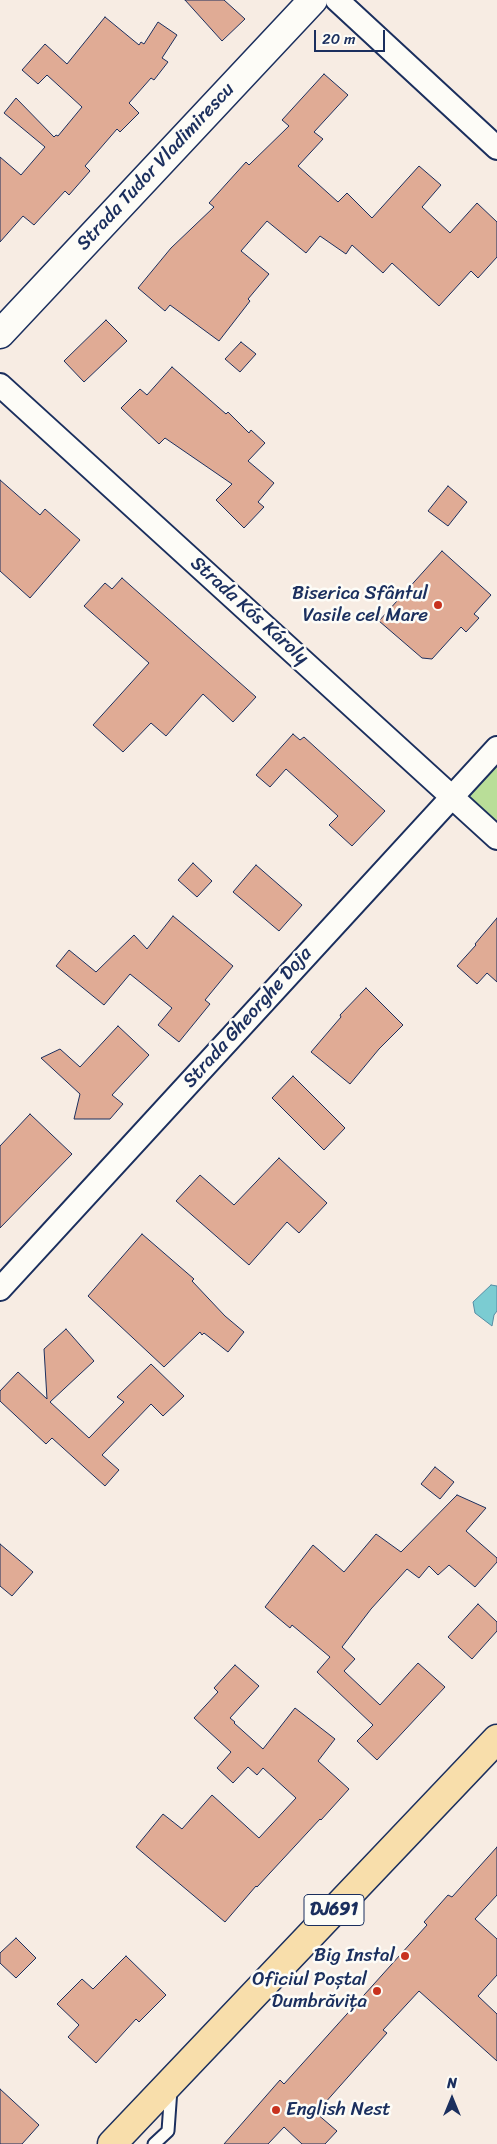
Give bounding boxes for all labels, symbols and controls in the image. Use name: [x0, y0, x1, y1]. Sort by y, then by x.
scale bar: [317, 20, 388, 52]
text: 20 m: [322, 26, 356, 52]
street label: Strada Tudor Vladimirescu: [72, 78, 240, 256]
street label: Strada Kós Károly: [185, 552, 313, 670]
place label: Biserica Sfântul Vasile cel Mare: [292, 583, 428, 627]
marker: Biserica Sfântul Vasile cel Mare: [432, 599, 444, 611]
street label: Strada Gheorghe Doja: [179, 943, 317, 1093]
road number: DJ691: [304, 1894, 364, 1926]
place label: Big Instal: [314, 1945, 395, 1967]
marker: Big Instal: [399, 1950, 411, 1962]
place label: Oficiul Poștal Dumbrăvița: [252, 1969, 367, 2013]
marker: Oficiul Poștal Dumbrăvița: [371, 1985, 383, 1997]
text: N: [447, 2071, 457, 2096]
north arrow: [427, 2074, 477, 2124]
place label: English Nest: [286, 2099, 391, 2121]
marker: English Nest: [270, 2104, 282, 2116]

